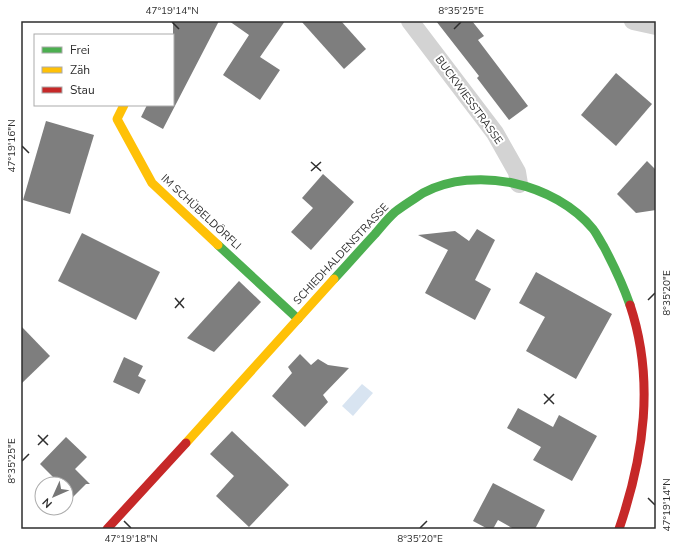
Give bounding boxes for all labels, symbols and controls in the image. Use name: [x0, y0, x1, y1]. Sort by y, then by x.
text: 47°19'14"N: [145, 4, 199, 18]
text: 8°35'25"E: [438, 4, 484, 18]
legend: [34, 34, 174, 106]
text: Frei: [70, 42, 90, 58]
street label: BUCKWIESSTRASSE: [432, 53, 506, 147]
text: Zäh: [70, 62, 90, 78]
text: Stau: [70, 82, 95, 98]
text: 47°19'16"N: [5, 119, 19, 173]
street label: IM SCHÜBELDÖRFLI: [158, 171, 244, 253]
street label: SCHIEDHALDENSTRASSE: [290, 200, 392, 308]
text: 8°35'20"E: [660, 270, 674, 316]
text: 8°35'25"E: [5, 438, 19, 484]
north arrow: [34, 476, 74, 516]
text: 47°19'14"N: [660, 478, 674, 532]
text: N: [39, 495, 55, 511]
text: 47°19'18"N: [104, 532, 158, 546]
text: 8°35'20"E: [397, 532, 443, 546]

